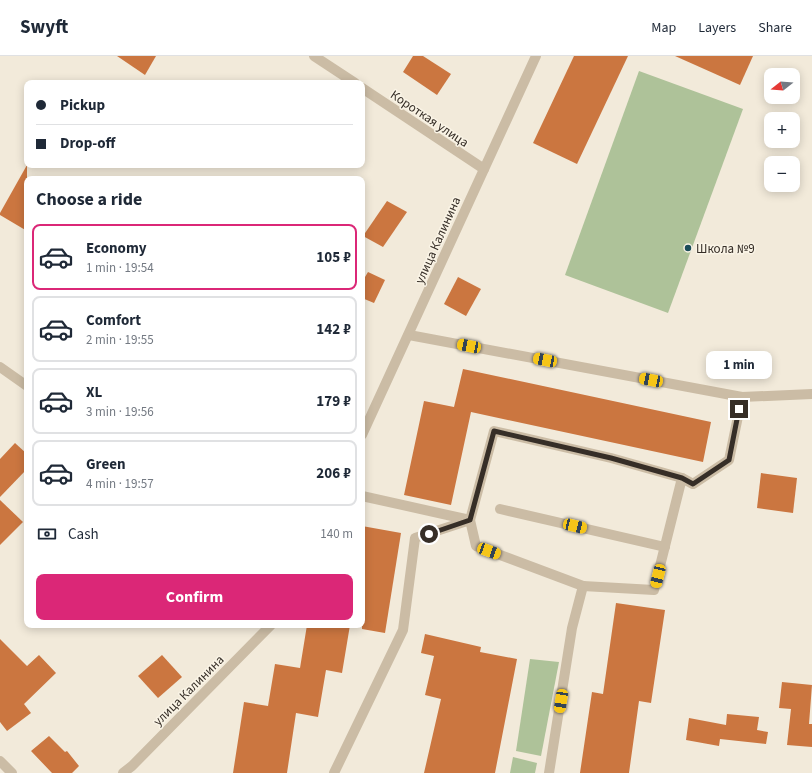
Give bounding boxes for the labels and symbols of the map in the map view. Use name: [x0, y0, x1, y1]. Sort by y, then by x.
north arrow: [764, 68, 800, 104]
street label: Короткая улица: [387, 86, 472, 152]
street label: улица Калинина: [411, 194, 465, 287]
place label: Школа №9: [696, 240, 755, 258]
marker: Школа №9: [683, 243, 693, 253]
car: [456, 338, 482, 354]
callout: 1 min: [706, 351, 772, 379]
car: [532, 352, 558, 368]
car: [638, 372, 664, 388]
route end: [730, 400, 748, 418]
car: [562, 517, 588, 535]
route start: [420, 525, 438, 543]
car: [476, 541, 502, 561]
car: [649, 563, 667, 589]
street label: улица Калинина: [149, 651, 228, 730]
car: [553, 688, 569, 714]

